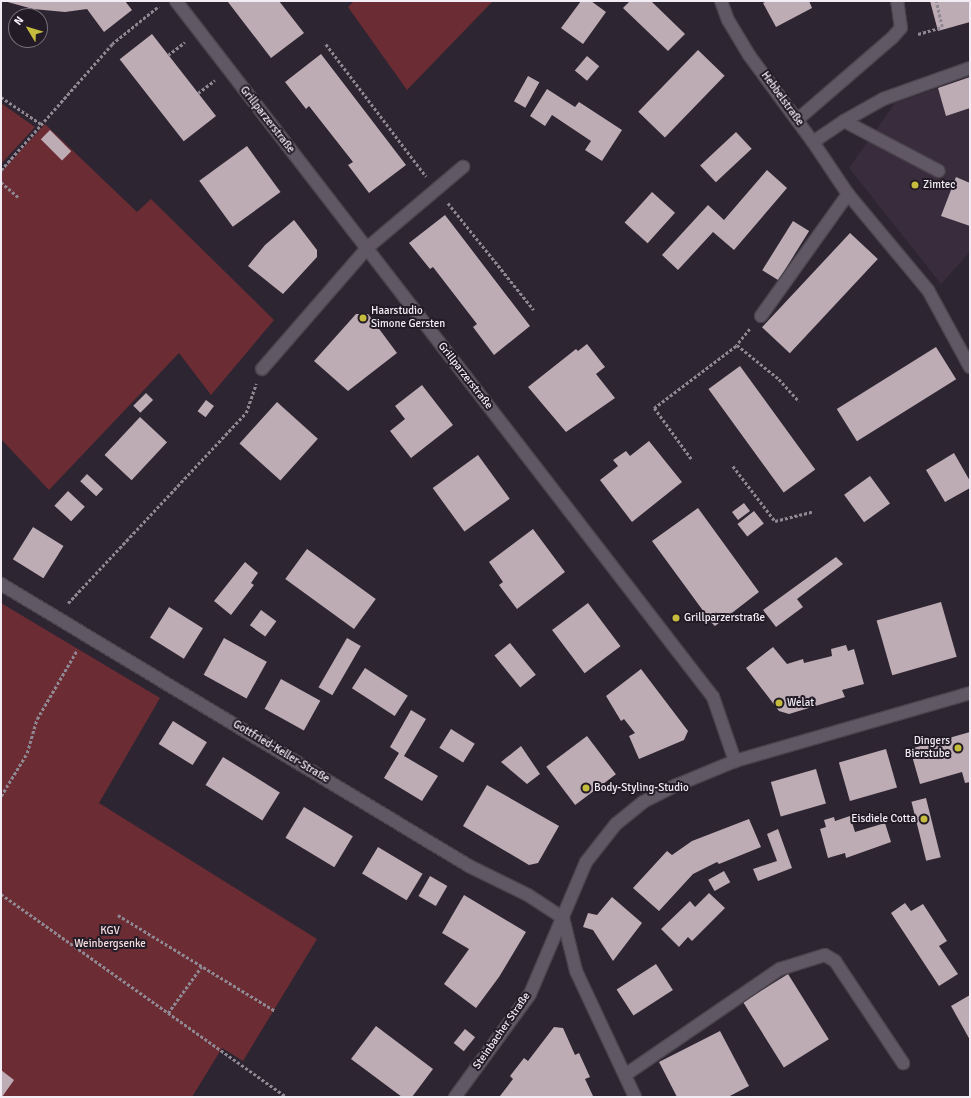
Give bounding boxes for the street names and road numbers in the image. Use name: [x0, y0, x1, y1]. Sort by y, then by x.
street label: Hebbelstraße: [758, 69, 806, 129]
street label: Grillparzerstraße: [237, 84, 297, 156]
street label: Grillparzerstraße: [435, 340, 495, 412]
street label: Gottfried-Keller-Straße: [230, 718, 332, 786]
street label: Steinbacher Straße: [471, 990, 533, 1072]

